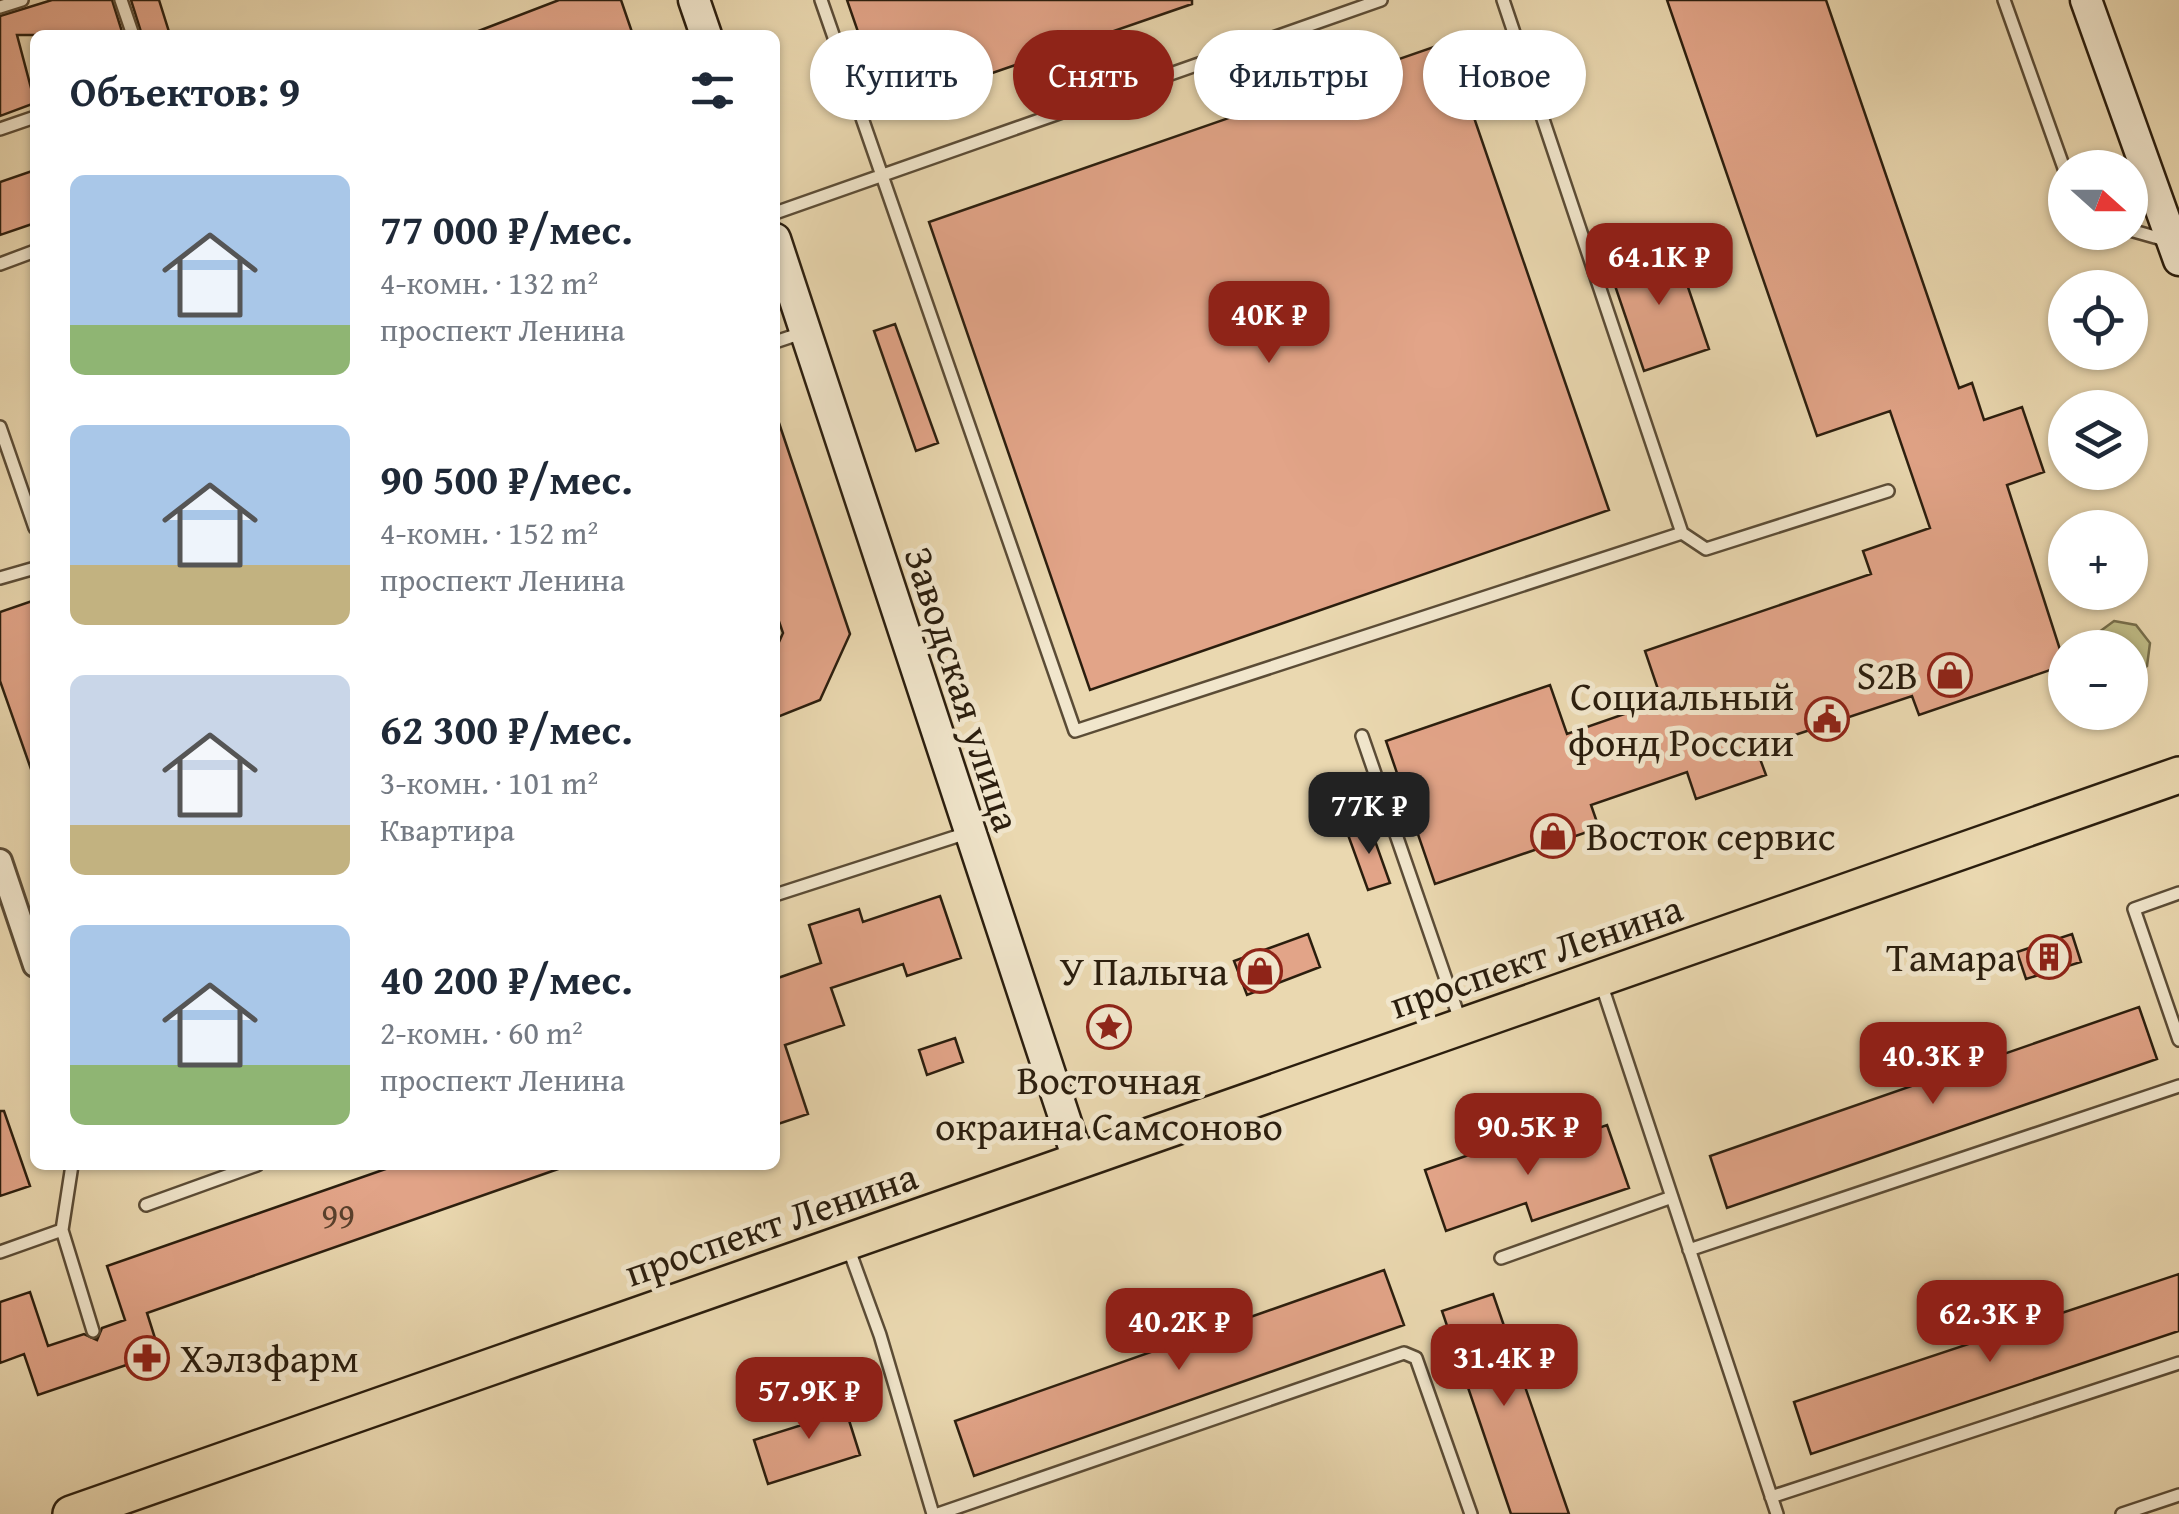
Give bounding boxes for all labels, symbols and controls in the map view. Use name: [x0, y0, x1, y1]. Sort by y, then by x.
chip: Купить: [810, 30, 993, 120]
chip: Снять: [1013, 30, 1174, 120]
chip: Фильтры: [1194, 30, 1403, 120]
chip: Новое: [1423, 30, 1586, 120]
text: Объектов: 9: [70, 60, 300, 121]
icon: filters: [685, 63, 740, 118]
north arrow: [2048, 150, 2148, 250]
map controls: [2048, 150, 2148, 730]
text: 77 000 ₽/мес.: [380, 198, 633, 259]
icon: home: [150, 215, 270, 335]
pin: 64.1K ₽: [1567, 223, 1751, 308]
text: 64.1K ₽: [1608, 232, 1710, 279]
text: 4-комн. · 132 m²: [380, 259, 598, 306]
button: locate: [2048, 270, 2148, 370]
pin: 40K ₽: [1199, 281, 1339, 366]
text: 40K ₽: [1231, 290, 1308, 337]
text: проспект Ленина: [380, 306, 625, 353]
button: layers: [2048, 390, 2148, 490]
text: 90 500 ₽/мес.: [380, 448, 633, 509]
icon: home: [150, 465, 270, 585]
text: 4-комн. · 152 m²: [380, 509, 598, 556]
button: +: [2048, 510, 2148, 610]
street label: Заводская улица: [890, 539, 1037, 839]
text: проспект Ленина: [380, 556, 625, 603]
button: −: [2048, 630, 2148, 730]
place label: S2B: [1857, 645, 1918, 704]
shop icon: S2B: [1927, 652, 1973, 698]
place label: Социальный фонд России: [1568, 666, 1794, 771]
public building icon: Социальный фонд России: [1804, 696, 1850, 742]
text: 62 300 ₽/мес.: [380, 698, 633, 759]
icon: home: [150, 715, 270, 835]
text: 3-комн. · 101 m²: [380, 759, 598, 806]
pin: 77K ₽: [1299, 772, 1439, 857]
text: 77K ₽: [1331, 781, 1408, 828]
text: Квартира: [380, 806, 515, 853]
place label: Восток сервис: [1586, 806, 1835, 865]
shop icon: Восток сервис: [1530, 813, 1576, 859]
street label: проспект Ленина: [1382, 878, 1690, 1033]
place label: Тамара: [1886, 927, 2016, 986]
building icon: Тамара: [2026, 934, 2072, 980]
place label: У Палыча: [1060, 941, 1228, 1000]
text: 40 200 ₽/мес.: [380, 948, 633, 1009]
shop icon: У Палыча: [1237, 948, 1283, 994]
icon: home: [150, 965, 270, 1085]
place icon: Восточная окраина Самсоново: [1086, 1004, 1132, 1050]
text: 2-комн. · 60 m²: [380, 1009, 583, 1056]
pin: 40.3K ₽: [1841, 1022, 2025, 1107]
text: 40.3K ₽: [1882, 1031, 1984, 1078]
place label: Восточная окраина Самсоново: [935, 1050, 1283, 1155]
text: проспект Ленина: [380, 1056, 625, 1103]
pin: 90.5K ₽: [1436, 1093, 1620, 1178]
text: 90.5K ₽: [1477, 1102, 1579, 1149]
street label: проспект Ленина: [617, 1146, 925, 1301]
house number: 99: [321, 1190, 355, 1241]
pin: 62.3K ₽: [1898, 1280, 2082, 1365]
pin: 40.2K ₽: [1087, 1288, 1271, 1373]
text: 62.3K ₽: [1939, 1289, 2041, 1336]
text: 40.2K ₽: [1128, 1297, 1230, 1344]
pin: 31.4K ₽: [1412, 1324, 1596, 1409]
place label: Хэлзфарм: [180, 1328, 359, 1387]
text: 31.4K ₽: [1453, 1333, 1555, 1380]
pharmacy icon: Хэлзфарм: [124, 1335, 170, 1381]
pin: 57.9K ₽: [717, 1357, 901, 1442]
text: 57.9K ₽: [758, 1366, 860, 1413]

